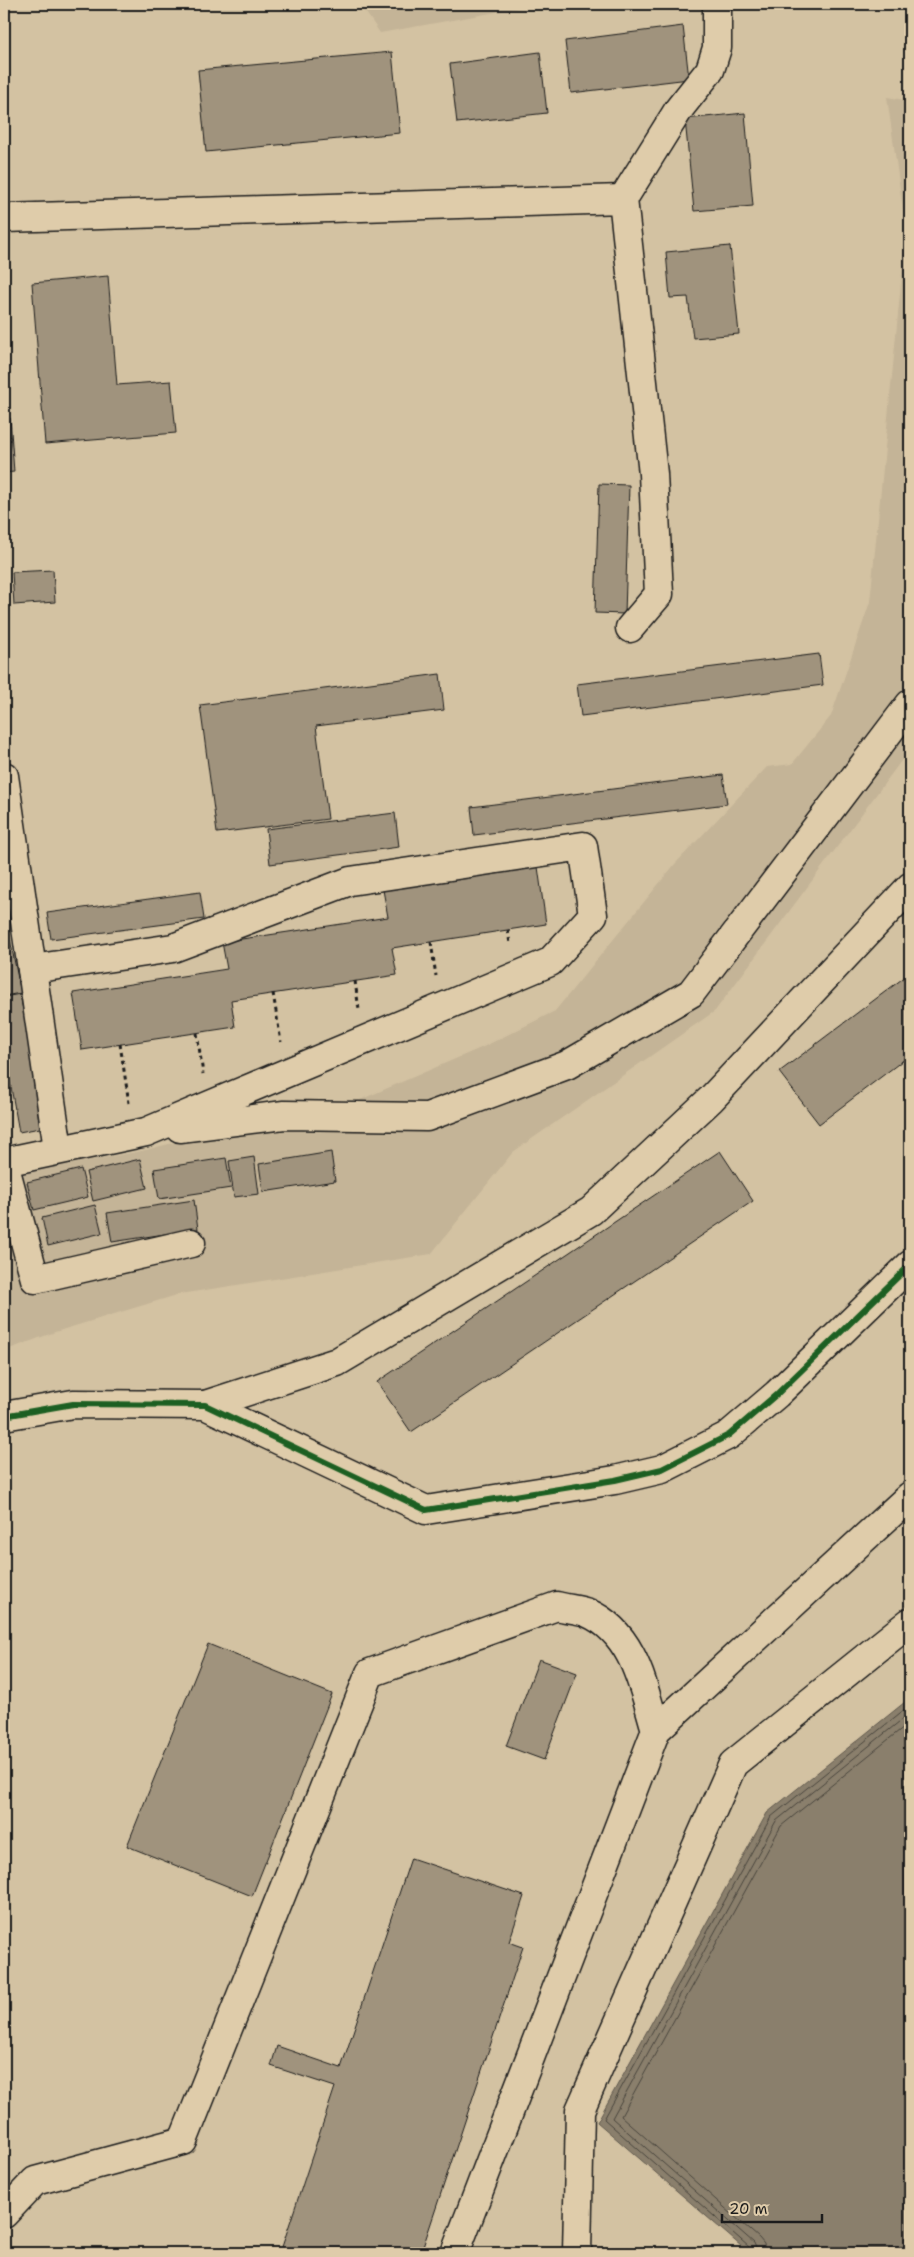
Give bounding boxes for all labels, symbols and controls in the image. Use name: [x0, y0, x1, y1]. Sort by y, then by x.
scale bar: [722, 2192, 822, 2224]
text: 20 m: [729, 2199, 768, 2219]

